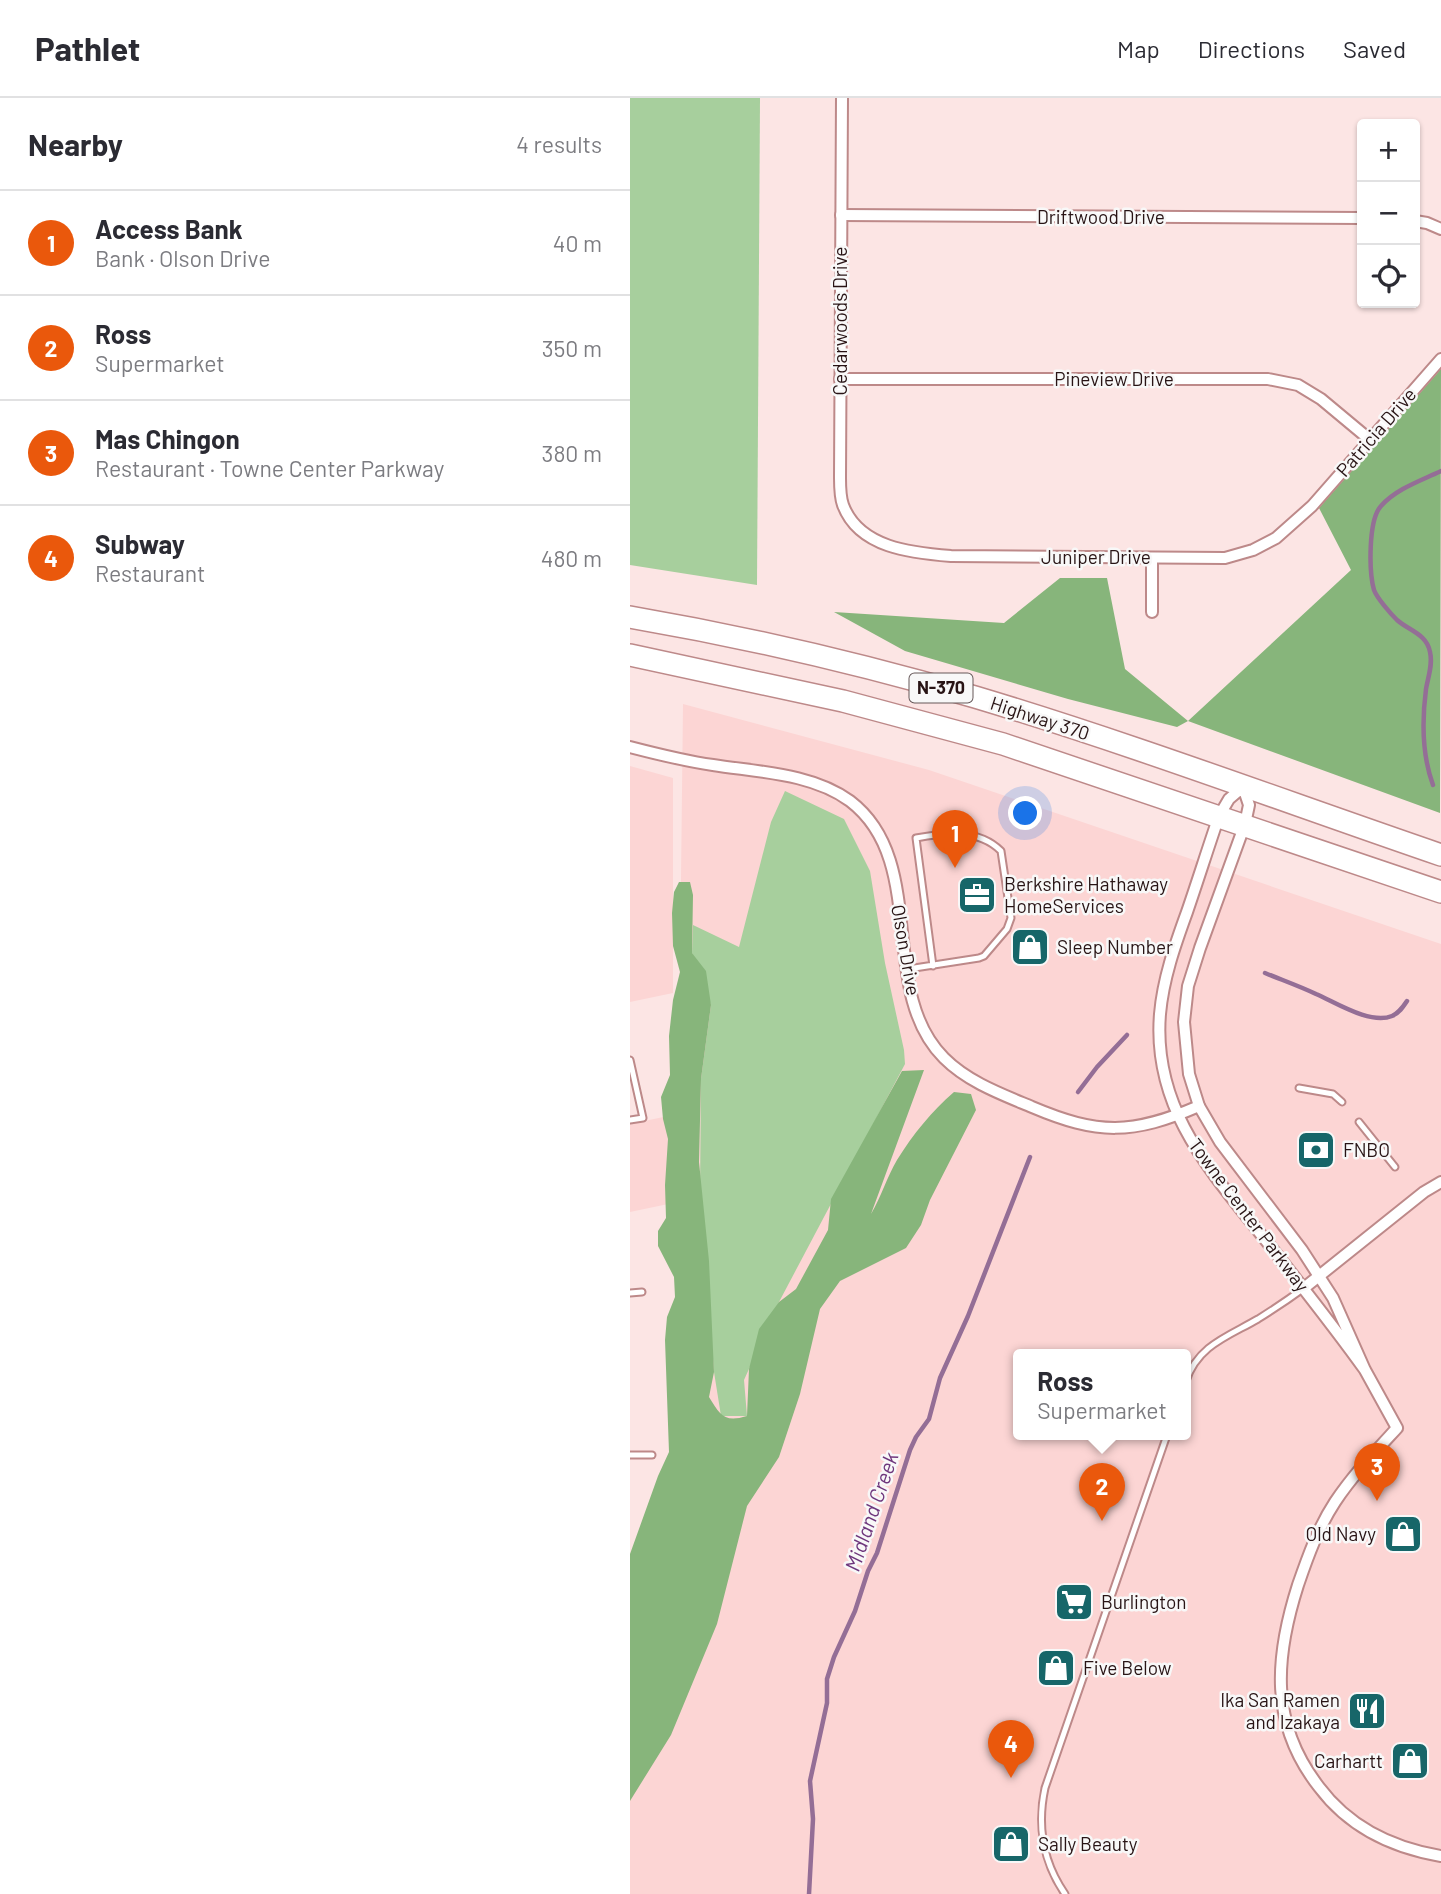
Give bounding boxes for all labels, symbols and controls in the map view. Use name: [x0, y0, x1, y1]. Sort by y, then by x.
text: Pathlet: [35, 28, 140, 68]
text: Map: [1117, 34, 1160, 63]
text: Directions: [1198, 34, 1305, 63]
text: Saved: [1343, 34, 1406, 63]
map controls: [1357, 119, 1420, 308]
button: +: [1357, 119, 1420, 182]
text: Nearby: [28, 126, 123, 162]
text: 4 results: [516, 130, 602, 158]
button: −: [1357, 182, 1420, 245]
street label: Driftwood Drive: [1037, 205, 1165, 228]
text: Access Bank: [95, 213, 243, 244]
text: 1: [47, 229, 55, 257]
text: 40 m: [553, 229, 602, 257]
text: Bank · Olson Drive: [95, 244, 270, 272]
button: locate: [1357, 245, 1420, 308]
street label: Cedarwoods Drive: [828, 247, 851, 395]
text: Ross: [95, 318, 151, 349]
text: 2: [45, 334, 57, 362]
text: 350 m: [542, 334, 602, 362]
text: Supermarket: [95, 349, 225, 377]
street label: Pineview Drive: [1054, 367, 1174, 390]
street label: Patricia Drive: [1331, 383, 1420, 481]
text: Mas Chingon: [95, 423, 240, 454]
text: 3: [45, 439, 57, 467]
text: 380 m: [542, 439, 602, 467]
text: Restaurant · Towne Center Parkway: [95, 454, 444, 482]
text: Subway: [95, 528, 185, 559]
text: 4: [44, 544, 58, 572]
text: 480 m: [541, 544, 602, 572]
street label: Juniper Drive: [1041, 545, 1151, 568]
text: Restaurant: [95, 559, 205, 587]
road number: N-370: [910, 674, 972, 702]
street label: Highway 370: [988, 691, 1093, 744]
your location: [1008, 796, 1042, 830]
pin: 1: [932, 810, 978, 868]
place label: Berkshire Hathaway HomeServices: [1004, 872, 1168, 917]
office icon: Berkshire Hathaway HomeServices: [956, 874, 998, 916]
street label: Olson Drive: [887, 903, 926, 997]
shop icon: Sleep Number: [1009, 926, 1051, 968]
place label: Sleep Number: [1057, 935, 1173, 958]
bank icon: FNBO: [1295, 1129, 1337, 1171]
street label: Towne Center Parkway: [1184, 1134, 1315, 1296]
place label: FNBO: [1343, 1138, 1390, 1161]
popup: [1013, 1349, 1191, 1440]
text: Ross: [1037, 1365, 1093, 1396]
text: Supermarket: [1037, 1396, 1167, 1424]
pin: 3: [1354, 1443, 1400, 1501]
water label: Midland Creek: [839, 1448, 903, 1574]
pin: 2: [1079, 1463, 1125, 1521]
shop icon: Old Navy: [1382, 1513, 1424, 1555]
place label: Old Navy: [1305, 1522, 1376, 1545]
supermarket icon: Burlington: [1053, 1581, 1095, 1623]
place label: Burlington: [1101, 1590, 1187, 1613]
shop icon: Five Below: [1035, 1647, 1077, 1689]
place label: Five Below: [1083, 1656, 1172, 1679]
place label: Ika San Ramen and Izakaya: [1220, 1688, 1340, 1733]
restaurant icon: Ika San Ramen and Izakaya: [1346, 1690, 1388, 1732]
pin: 4: [988, 1720, 1034, 1778]
shop icon: Carhartt: [1389, 1740, 1431, 1782]
place label: Carhartt: [1314, 1749, 1383, 1772]
shop icon: Sally Beauty: [990, 1823, 1032, 1865]
place label: Sally Beauty: [1038, 1832, 1138, 1855]

